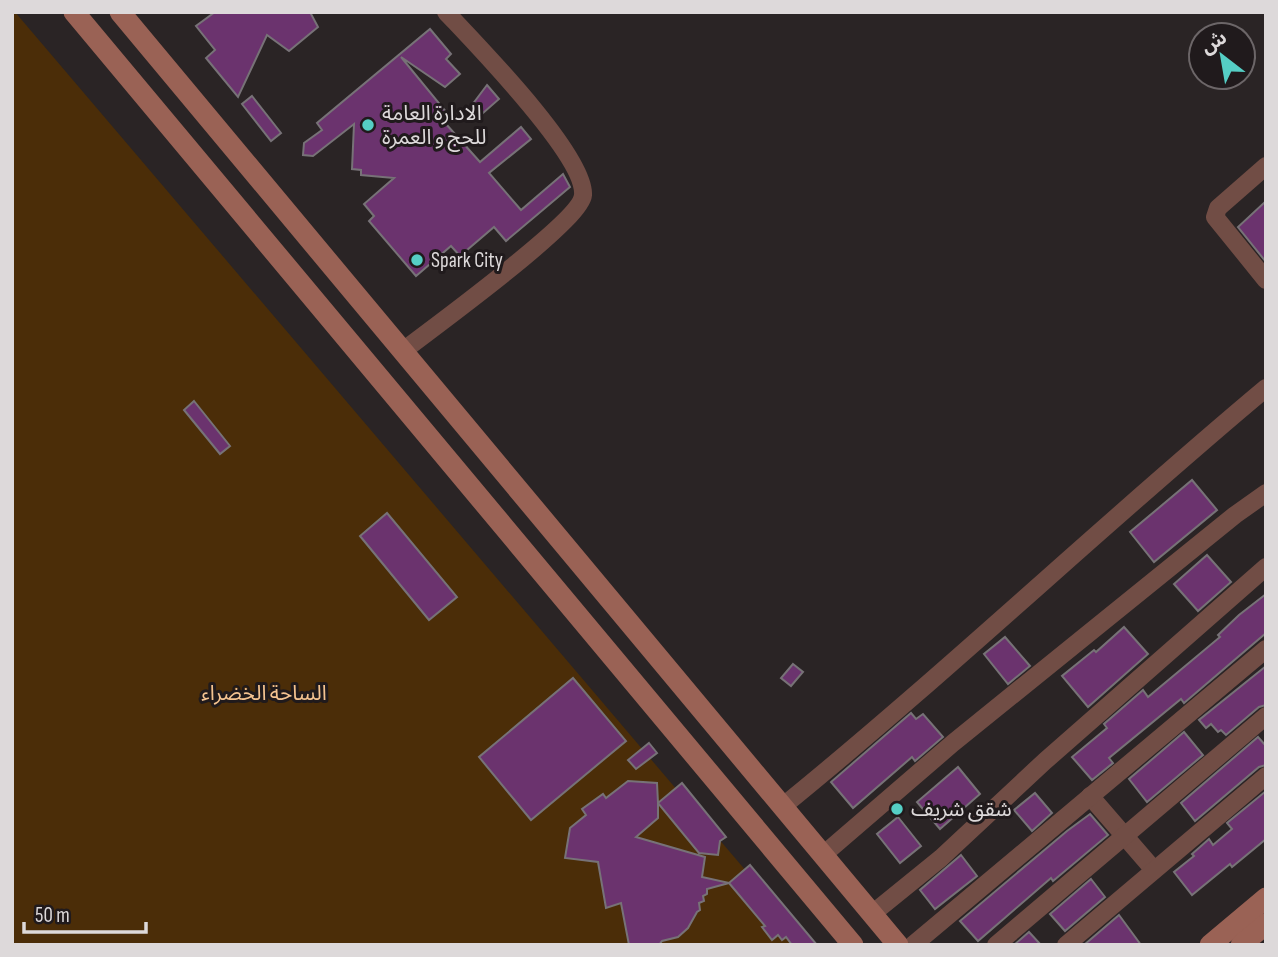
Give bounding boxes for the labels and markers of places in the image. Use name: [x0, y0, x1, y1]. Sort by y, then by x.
place label: الادارة العامة للحج و العمرة: [382, 101, 486, 152]
marker: الادارة العامة للحج و العمرة: [360, 117, 376, 133]
place label: Spark City: [431, 248, 503, 273]
marker: Spark City: [409, 252, 425, 268]
place label: شقق شريف: [911, 797, 1012, 822]
marker: شقق شريف: [889, 801, 905, 817]

